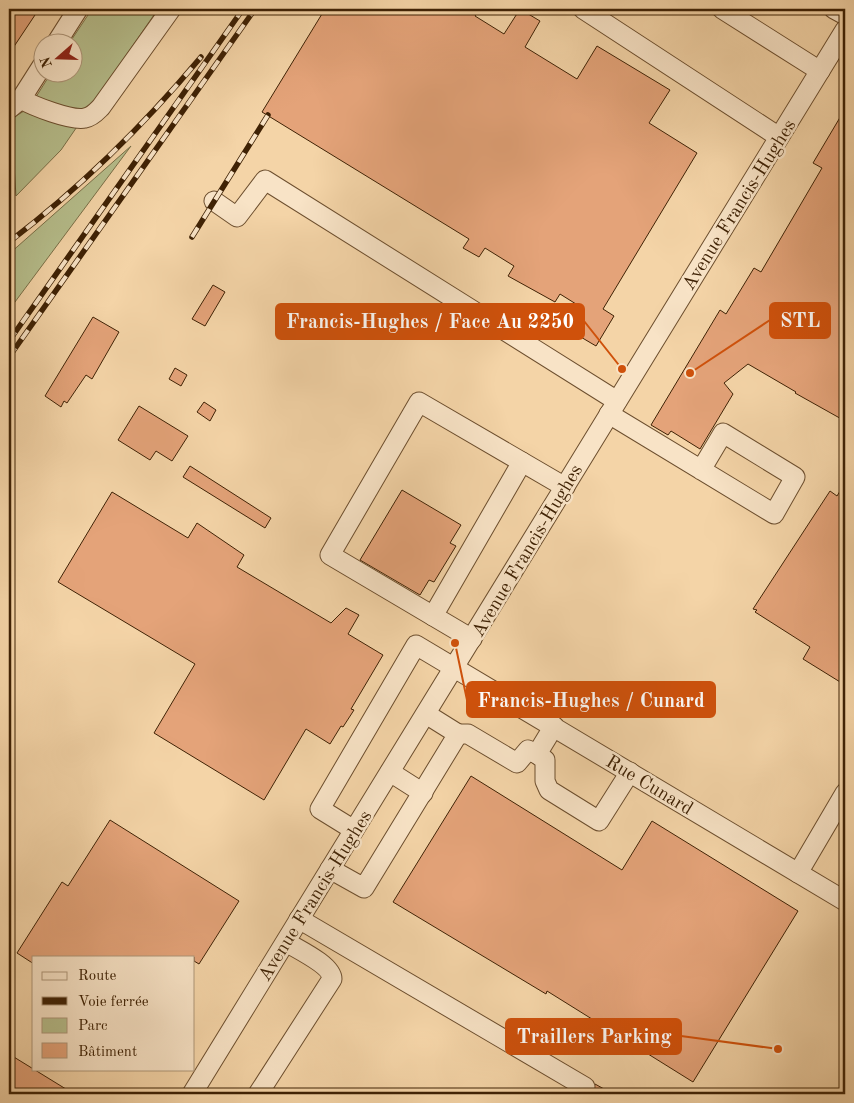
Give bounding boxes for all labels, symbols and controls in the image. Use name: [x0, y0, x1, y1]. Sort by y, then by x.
north arrow: [32, 32, 82, 82]
text: N: [38, 54, 55, 70]
street label: Avenue Francis-Hughes: [680, 117, 800, 294]
callout: STL: [770, 303, 830, 338]
callout: Francis-Hughes / Face Au 2250: [276, 304, 584, 339]
text: Francis-Hughes / Face Au 2250: [286, 312, 574, 333]
text: STL: [780, 312, 820, 332]
street label: Avenue Francis-Hughes: [469, 462, 587, 641]
callout: Francis-Hughes / Cunard: [467, 682, 715, 717]
text: Francis-Hughes / Cunard: [477, 692, 705, 712]
street label: Rue Cunard: [602, 753, 696, 820]
street label: Avenue Francis-Hughes: [256, 808, 376, 985]
legend: [32, 956, 195, 1070]
text: Route: [78, 969, 116, 984]
text: Voie ferrée: [78, 995, 149, 1010]
text: Parc: [78, 1019, 108, 1034]
callout: Traillers Parking: [506, 1019, 681, 1054]
text: Traillers Parking: [516, 1028, 672, 1048]
text: Bâtiment: [78, 1045, 137, 1060]

